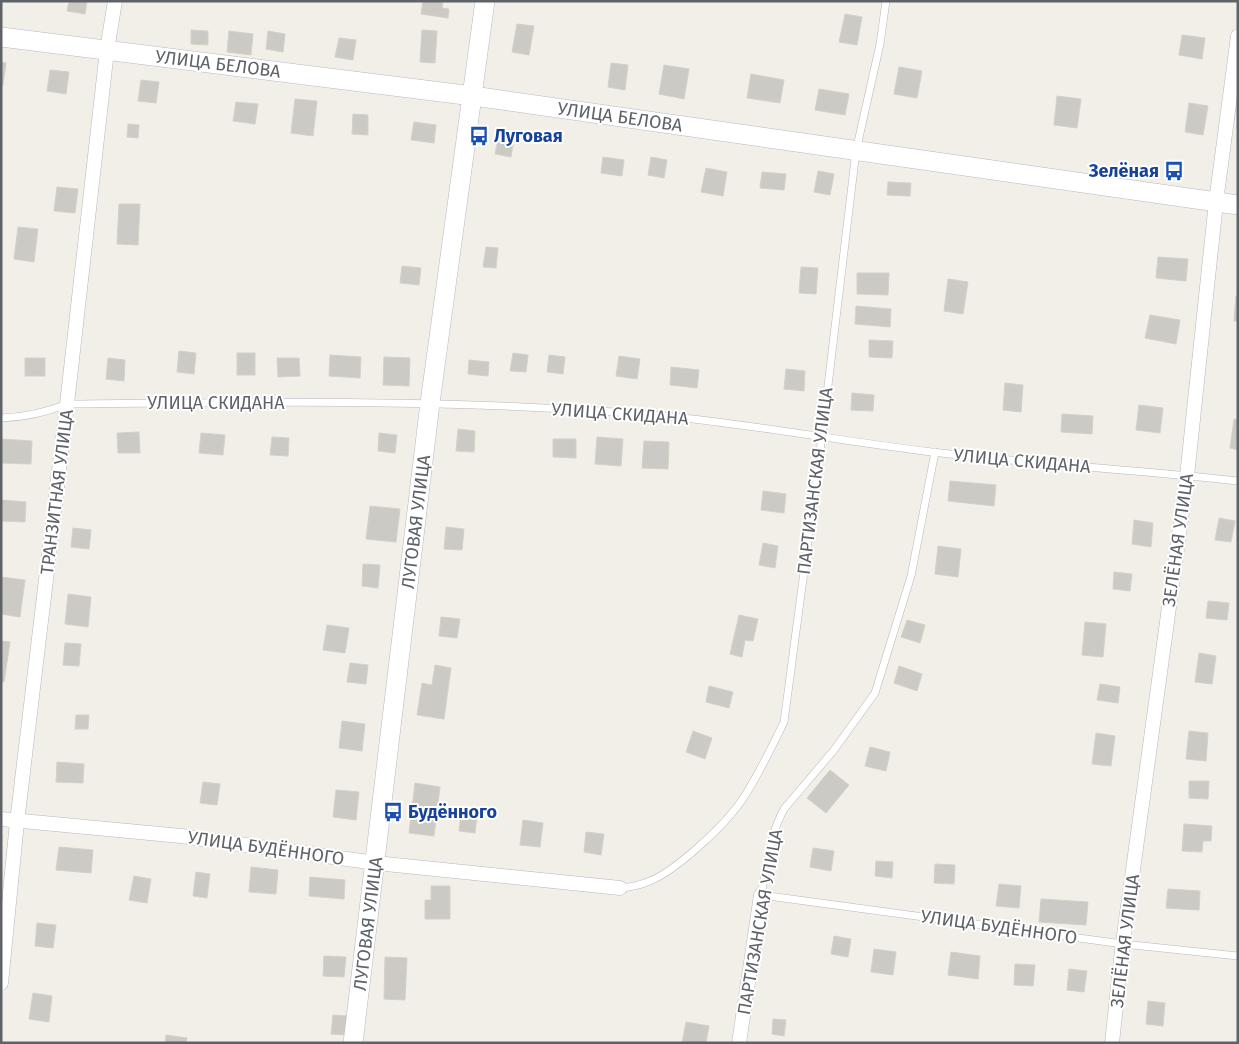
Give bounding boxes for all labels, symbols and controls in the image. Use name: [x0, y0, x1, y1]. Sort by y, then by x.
street label: УЛИЦА БЕЛОВА: [154, 45, 283, 83]
street label: УЛИЦА БЕЛОВА: [556, 97, 685, 137]
bus stop icon: Луговая: [468, 125, 490, 147]
place label: Луговая: [494, 125, 563, 147]
place label: Зелёная: [1088, 160, 1159, 182]
bus stop icon: Зелёная: [1163, 160, 1185, 182]
street label: ПАРТИЗАНСКАЯ УЛИЦА: [793, 386, 837, 576]
street label: УЛИЦА СКИДАНА: [147, 392, 285, 414]
street label: УЛИЦА СКИДАНА: [551, 398, 690, 430]
street label: ТРАНЗИТНАЯ УЛИЦА: [36, 408, 78, 576]
street label: УЛИЦА СКИДАНА: [953, 444, 1092, 478]
street label: ЛУГОВАЯ УЛИЦА: [397, 453, 435, 590]
street label: ЗЕЛЁНАЯ УЛИЦА: [1158, 471, 1198, 608]
bus stop icon: Будённого: [382, 801, 404, 823]
place label: Будённого: [408, 801, 497, 823]
street label: УЛИЦА БУДЁННОГО: [186, 826, 346, 870]
street label: ПАРТИЗАНСКАЯ УЛИЦА: [733, 827, 787, 1017]
street label: ЛУГОВАЯ УЛИЦА: [349, 855, 387, 992]
street label: ЗЕЛЁНАЯ УЛИЦА: [1106, 872, 1144, 1009]
street label: УЛИЦА БУДЁННОГО: [919, 905, 1079, 949]

